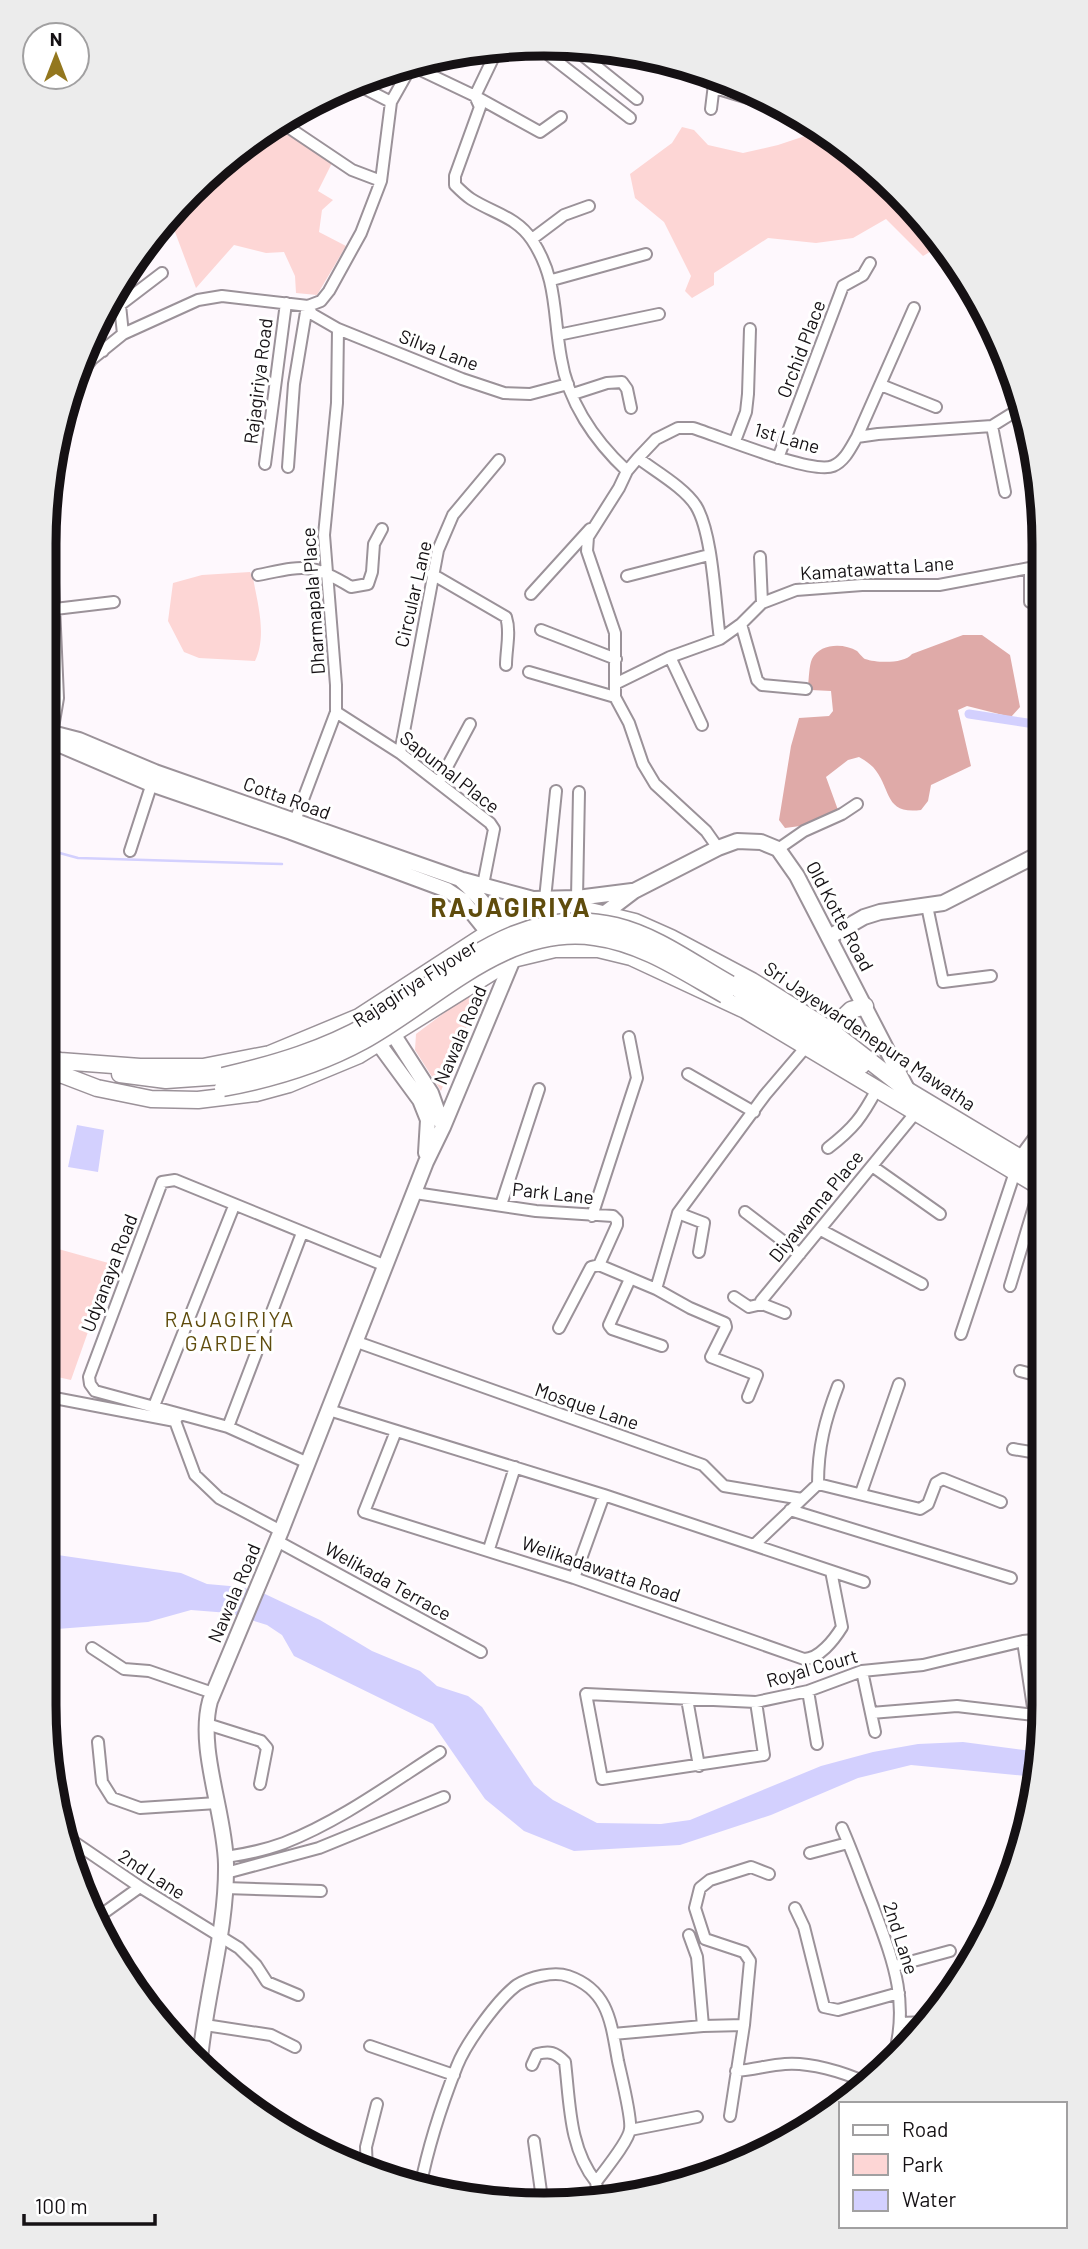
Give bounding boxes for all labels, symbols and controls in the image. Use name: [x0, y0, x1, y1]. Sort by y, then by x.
north arrow: [21, 21, 91, 91]
text: N: [50, 27, 62, 50]
street label: Orchid Place: [771, 297, 830, 401]
street label: Rajagiriya Road: [238, 317, 277, 445]
street label: Silva Lane: [396, 324, 482, 375]
street label: 1st Lane: [752, 417, 823, 458]
street label: Dharmapala Place: [296, 527, 329, 675]
street label: Circular Lane: [389, 538, 436, 649]
street label: Kamatawatta Lane: [799, 551, 955, 584]
street label: Sapumal Place: [396, 726, 505, 818]
street label: Cotta Road: [240, 771, 334, 824]
street label: Old Kotte Road: [802, 857, 879, 975]
district label: RAJAGIRIYA: [430, 891, 592, 922]
street label: Rajagiriya Flyover: [348, 934, 481, 1031]
street label: Sri Jayewardenepura Mawatha: [760, 956, 981, 1115]
street label: Nawala Road: [428, 982, 491, 1088]
street label: Diyawanna Place: [764, 1145, 868, 1266]
street label: Park Lane: [511, 1177, 595, 1208]
street label: Udyanaya Road: [75, 1210, 142, 1335]
district label: RAJAGIRIYA GARDEN: [165, 1306, 295, 1355]
street label: Mosque Lane: [532, 1377, 642, 1434]
street label: Welikadawatta Road: [519, 1531, 684, 1607]
street label: Welikada Terrace: [321, 1536, 456, 1625]
street label: Nawala Road: [202, 1540, 265, 1646]
street label: Royal Court: [763, 1643, 860, 1692]
street label: 2nd Lane: [114, 1843, 190, 1904]
street label: 2nd Lane: [879, 1899, 924, 1977]
legend: [839, 2102, 1067, 2228]
text: Road: [902, 2116, 948, 2141]
text: Park: [902, 2151, 943, 2176]
scale bar: [24, 2182, 156, 2226]
text: Water: [902, 2186, 957, 2211]
text: 100 m: [35, 2193, 88, 2218]

